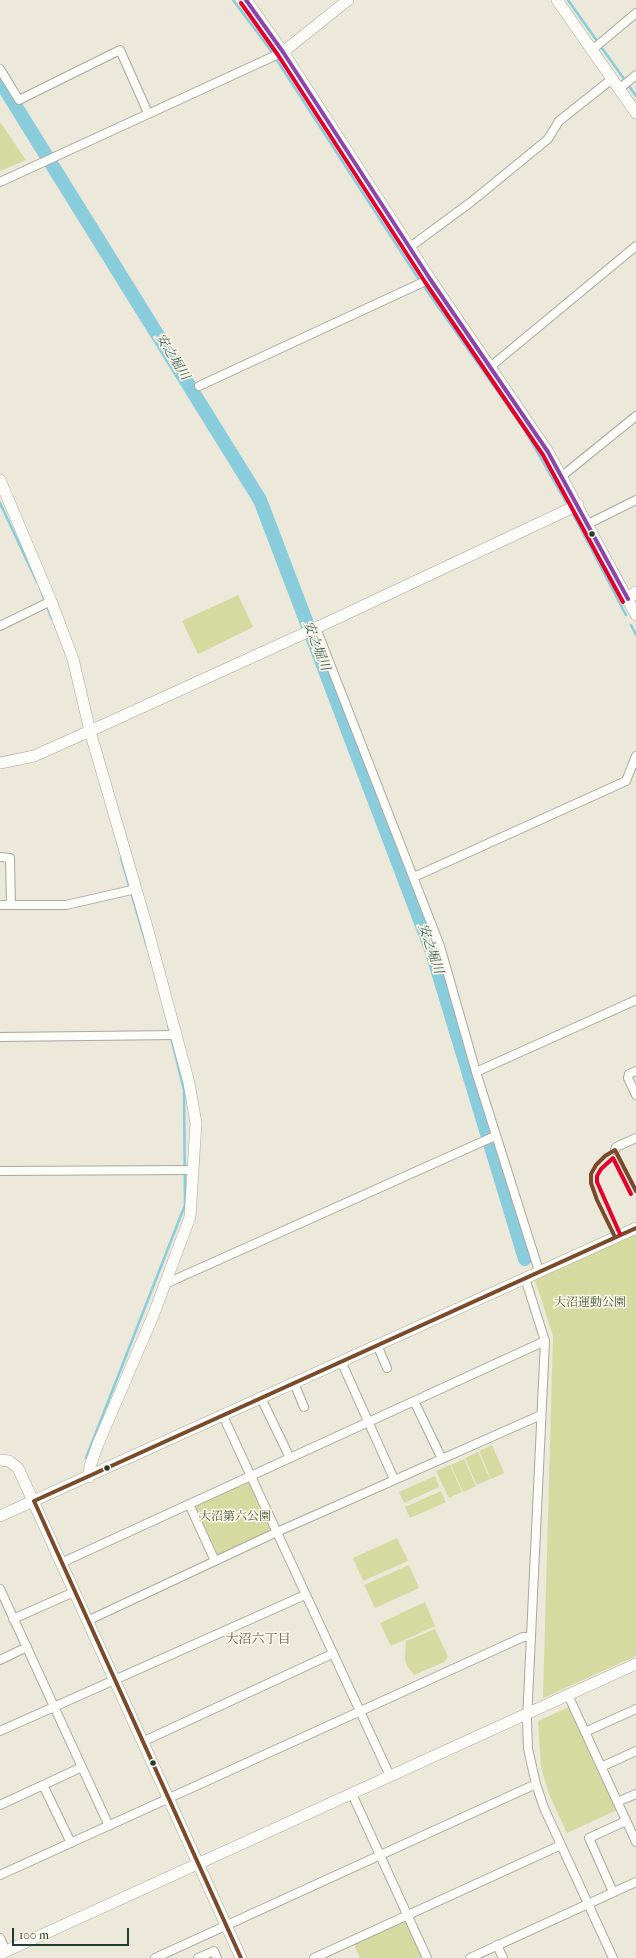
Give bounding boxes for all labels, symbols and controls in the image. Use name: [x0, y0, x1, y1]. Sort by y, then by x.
water label: 安之堀川: [152, 331, 192, 383]
unlabelled marker: [587, 529, 597, 539]
water label: 安之堀川: [299, 619, 333, 673]
water label: 安之堀川: [414, 922, 446, 976]
park label: 大沼運動公園: [554, 1296, 626, 1310]
unlabelled marker: [102, 1463, 112, 1473]
park label: 大沼第六公園: [199, 1510, 271, 1524]
district label: 大沼六丁目: [226, 1632, 290, 1648]
unlabelled marker: [148, 1758, 158, 1768]
scale bar: [14, 1920, 131, 1946]
text: 100 m: [19, 1928, 49, 1942]

